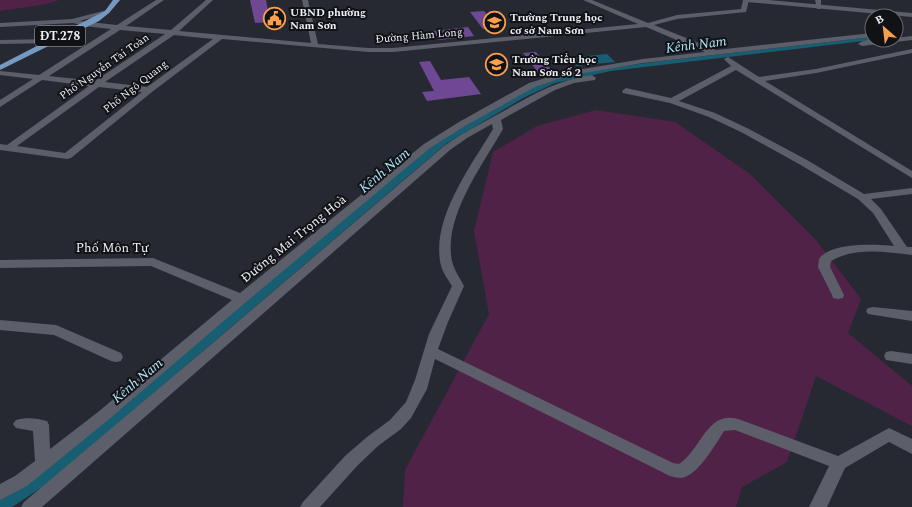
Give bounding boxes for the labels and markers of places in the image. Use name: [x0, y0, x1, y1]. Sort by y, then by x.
place label: UBND phường Nam Sơn: [290, 4, 366, 34]
public building icon: UBND phường Nam Sơn: [261, 5, 287, 31]
place label: Trường Trung học cơ sở Nam Sơn: [510, 9, 603, 39]
school or university icon: Trường Trung học cơ sở Nam Sơn: [482, 10, 508, 36]
place label: Trường Tiểu học Nam Sơn số 2: [512, 51, 596, 81]
school or university icon: Trường Tiểu học Nam Sơn số 2: [484, 52, 510, 78]

